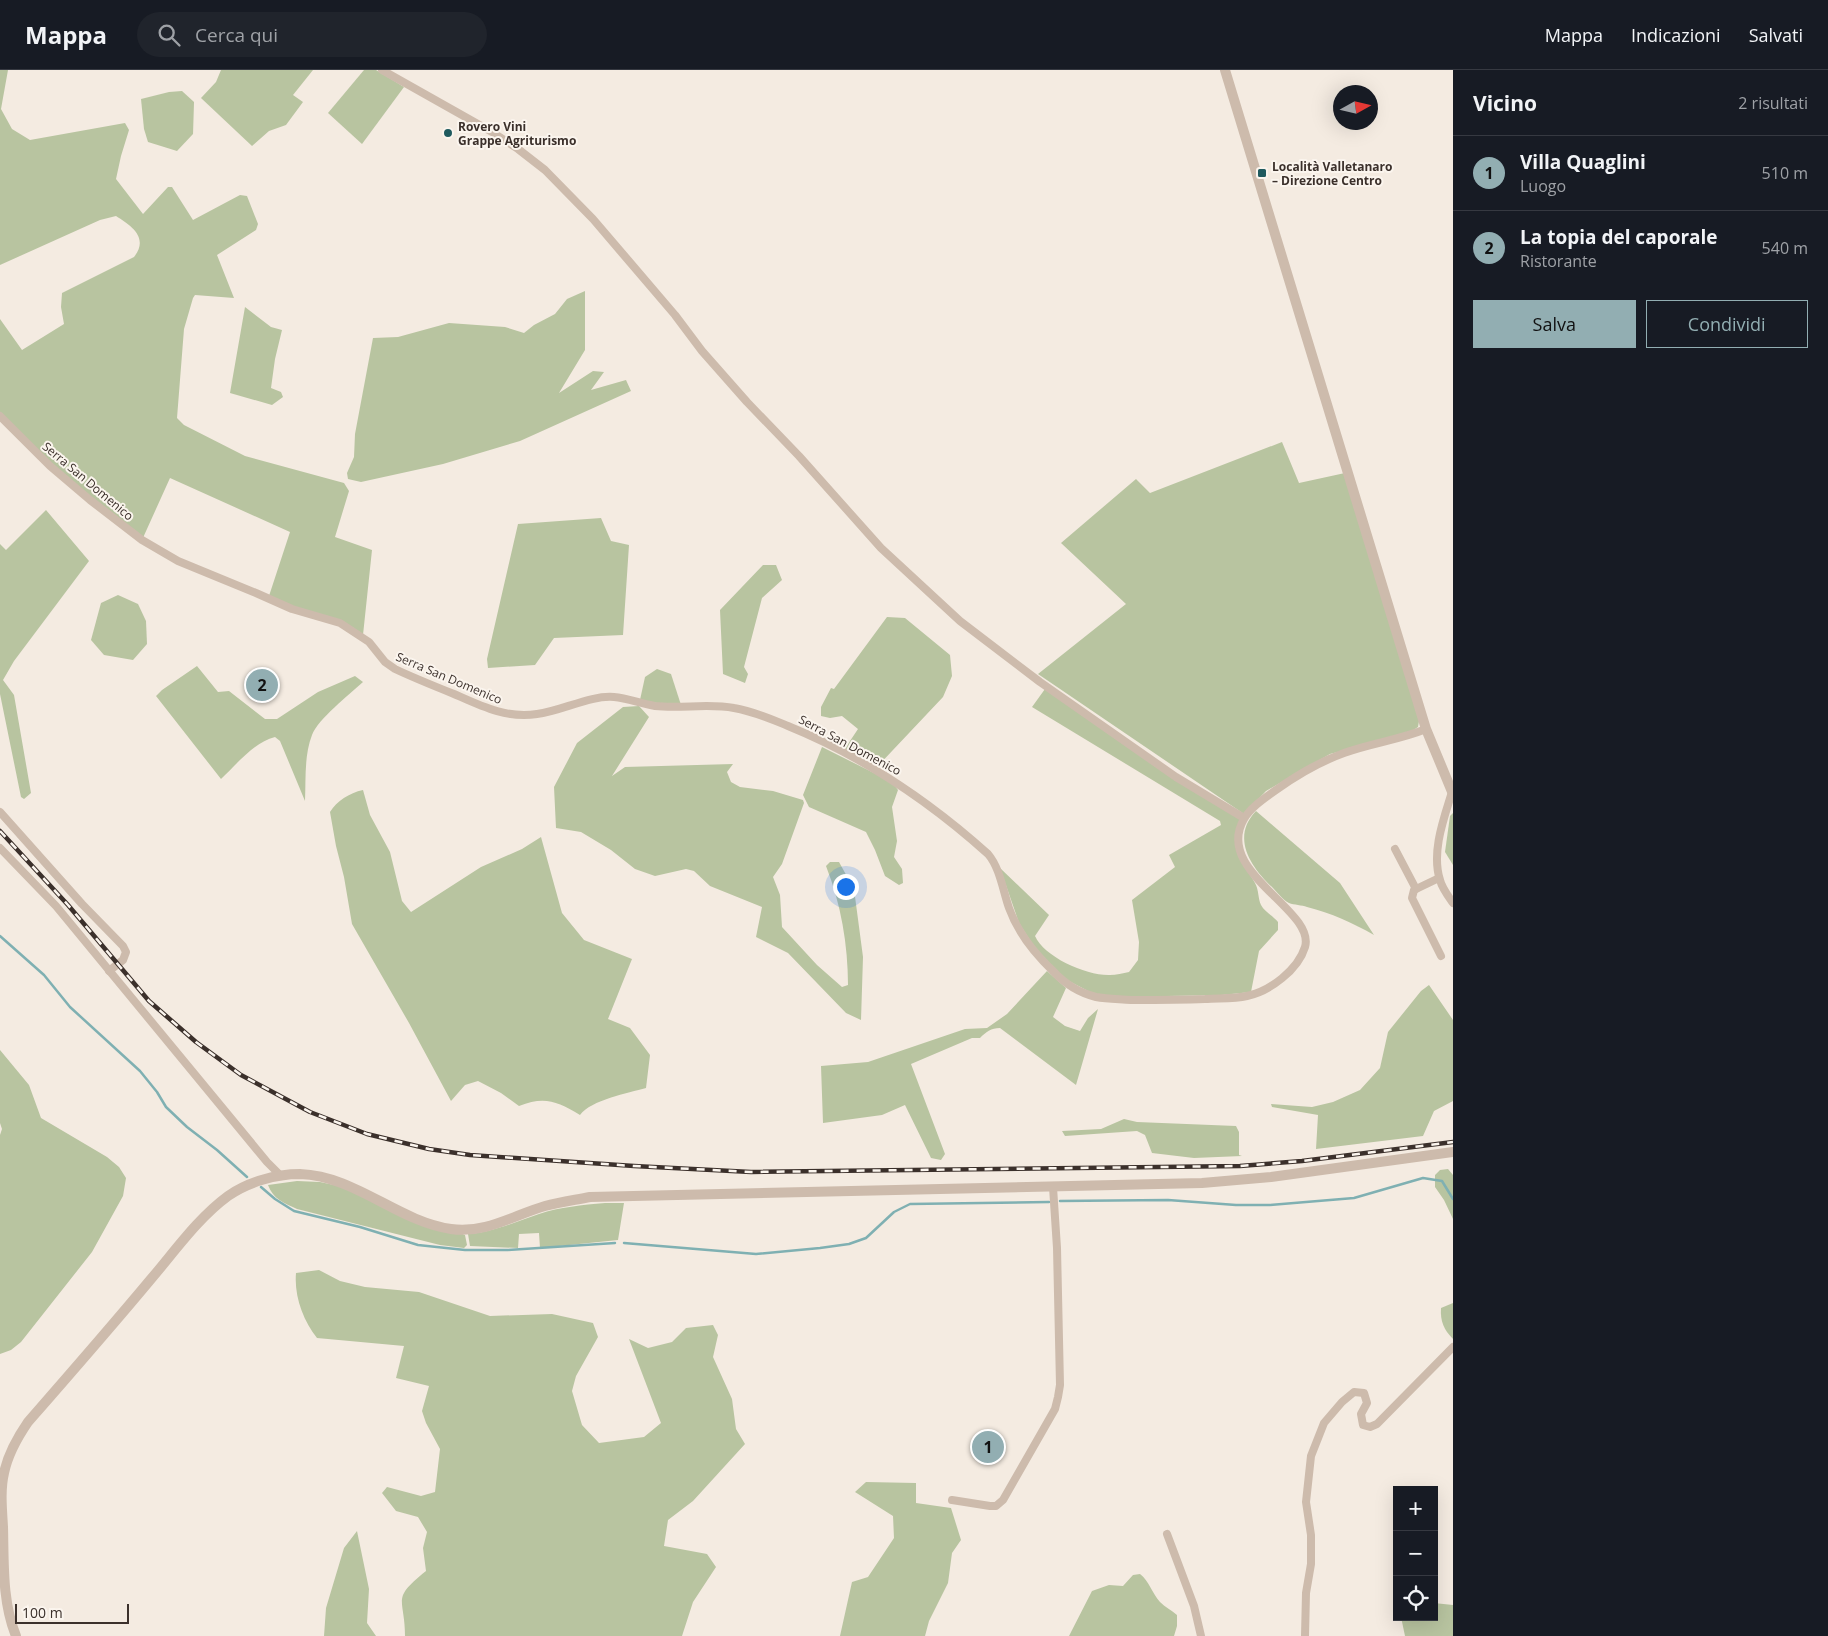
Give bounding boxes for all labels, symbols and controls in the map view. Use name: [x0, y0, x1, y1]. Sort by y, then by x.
search box: [137, 12, 487, 57]
text: Mappa: [25, 18, 107, 51]
icon: search: [155, 21, 183, 49]
text: Cerca qui: [195, 22, 278, 48]
text: Mappa: [1545, 23, 1603, 47]
text: Indicazioni: [1631, 23, 1721, 47]
text: Salvati: [1749, 23, 1803, 47]
north arrow: [1333, 85, 1378, 130]
text: Vicino: [1473, 89, 1537, 117]
text: 2 risultati: [1738, 92, 1808, 114]
place label: Rovero Vini Grappe Agriturismo: [458, 118, 576, 149]
marker: Rovero Vini Grappe Agriturismo: [442, 127, 454, 139]
text: Villa Quaglini: [1520, 149, 1646, 175]
place label: Località Valletanaro – Direzione Centro: [1272, 158, 1392, 189]
text: 1: [1484, 162, 1494, 184]
text: 510 m: [1762, 162, 1808, 184]
marker: Località Valletanaro – Direzione Centro: [1256, 167, 1268, 179]
text: Luogo: [1520, 175, 1566, 197]
text: La topia del caporale: [1520, 224, 1718, 250]
text: 2: [1484, 237, 1494, 259]
text: 540 m: [1762, 237, 1808, 259]
text: Ristorante: [1520, 250, 1597, 272]
button: Salva: [1473, 300, 1636, 348]
button: Condividi: [1646, 300, 1808, 348]
street label: Serra San Domenico: [39, 438, 137, 524]
street label: Serra San Domenico: [393, 648, 505, 708]
pin: 2: [246, 666, 278, 704]
street label: Serra San Domenico: [796, 711, 904, 779]
your location: [833, 874, 859, 900]
pin: 1: [972, 1428, 1004, 1466]
map controls: [1393, 1486, 1438, 1621]
button: +: [1393, 1486, 1438, 1531]
button: −: [1393, 1531, 1438, 1576]
button: locate: [1393, 1576, 1438, 1621]
scale bar: [15, 1601, 129, 1624]
text: 100 m: [22, 1603, 63, 1622]

